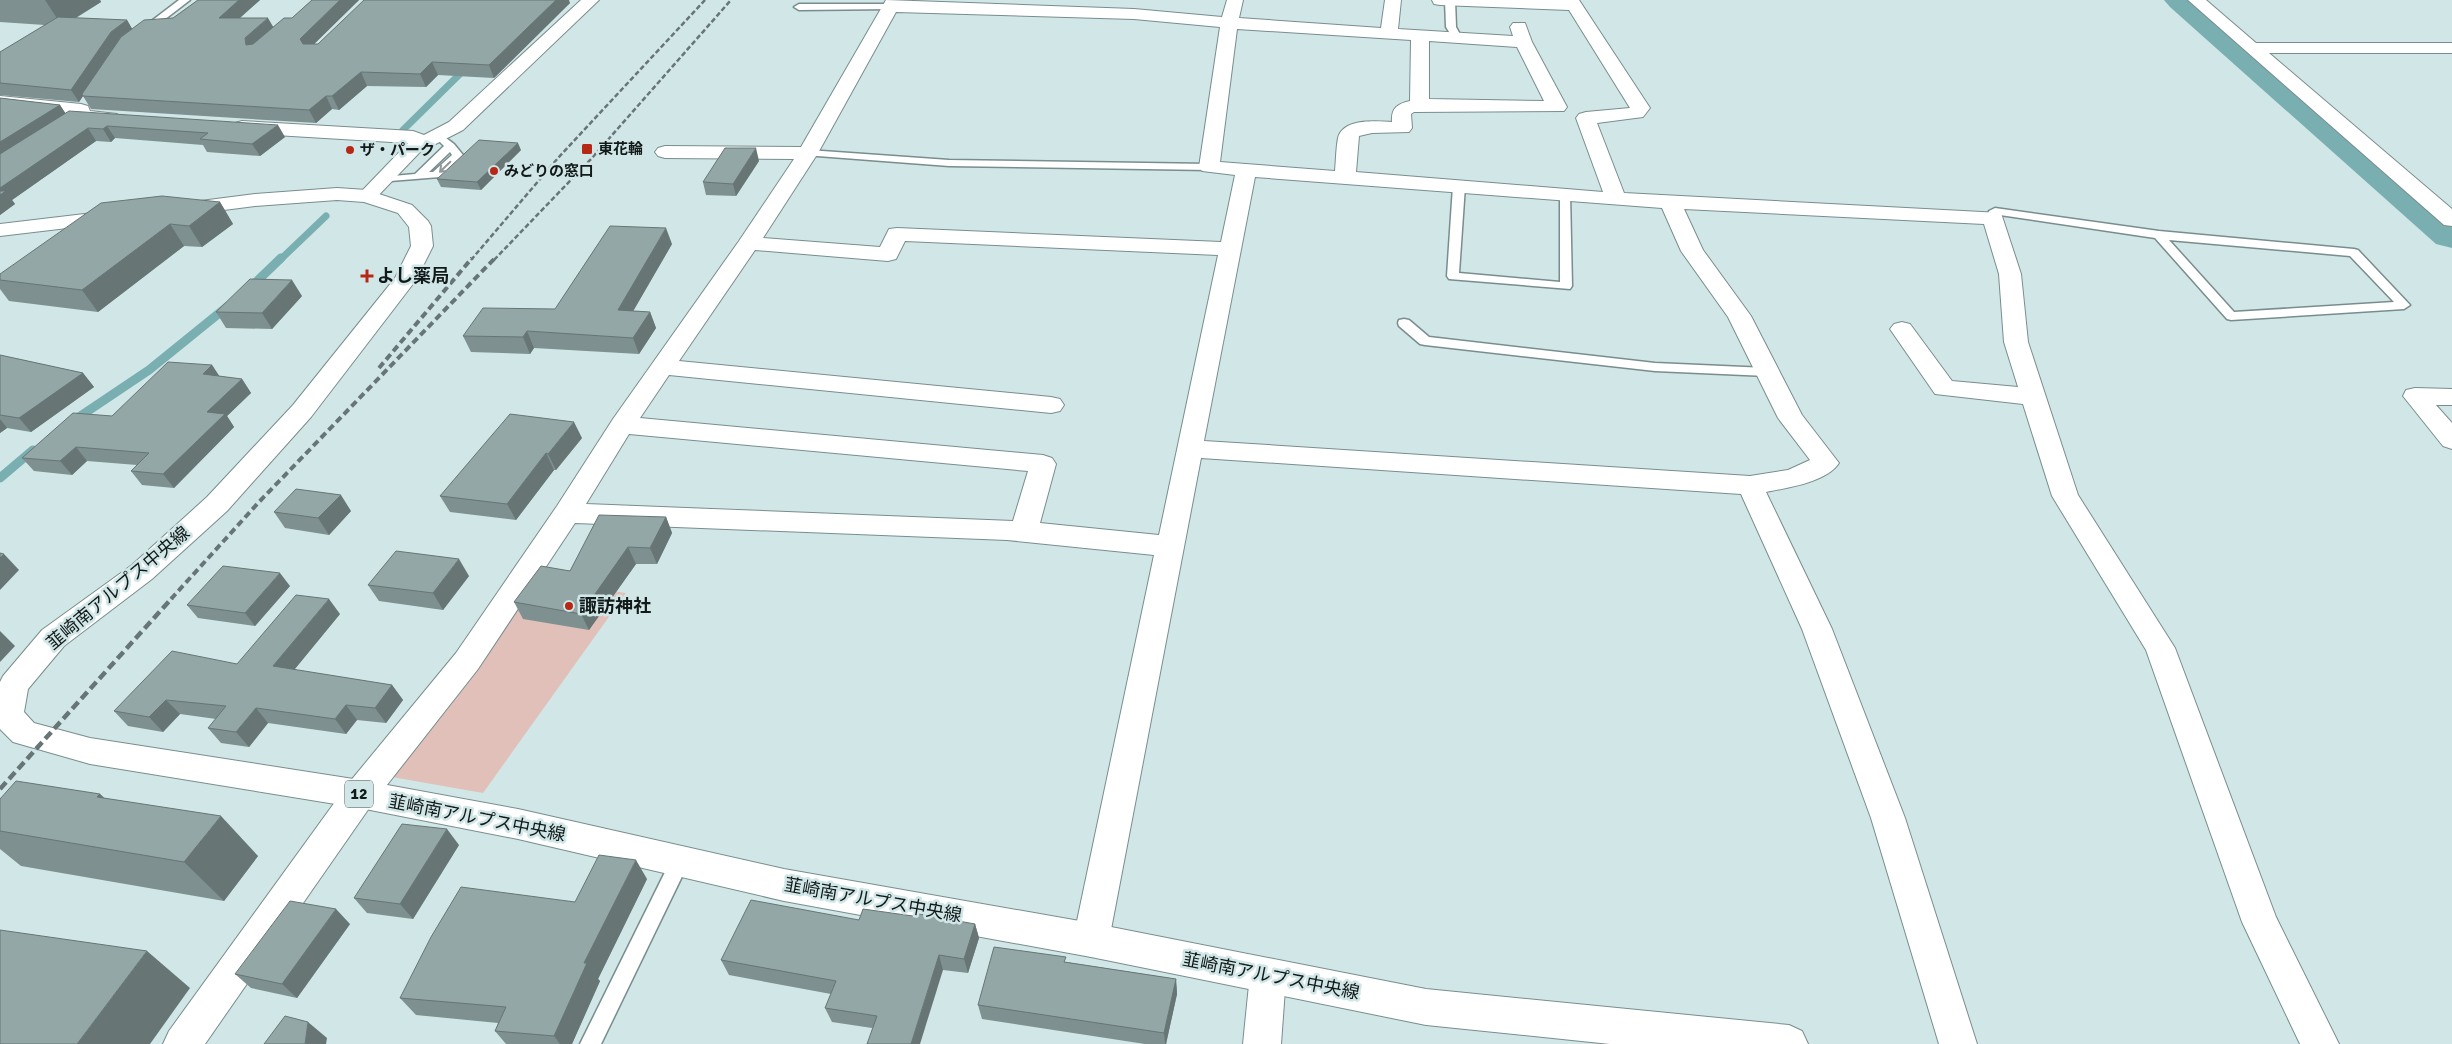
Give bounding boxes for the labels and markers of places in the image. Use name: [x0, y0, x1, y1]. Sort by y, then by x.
place label: 東花輪: [598, 140, 643, 158]
place label: ザ・パーク: [360, 141, 435, 159]
marker: 東花輪: [580, 142, 594, 156]
marker: ザ・パーク: [344, 144, 356, 156]
place label: みどりの窓口: [504, 162, 594, 180]
marker: みどりの窓口: [488, 165, 500, 177]
place label: よし薬局: [377, 265, 449, 287]
marker: よし薬局: [361, 270, 373, 282]
place label: 諏訪神社: [579, 595, 651, 617]
marker: 諏訪神社: [563, 600, 575, 612]

